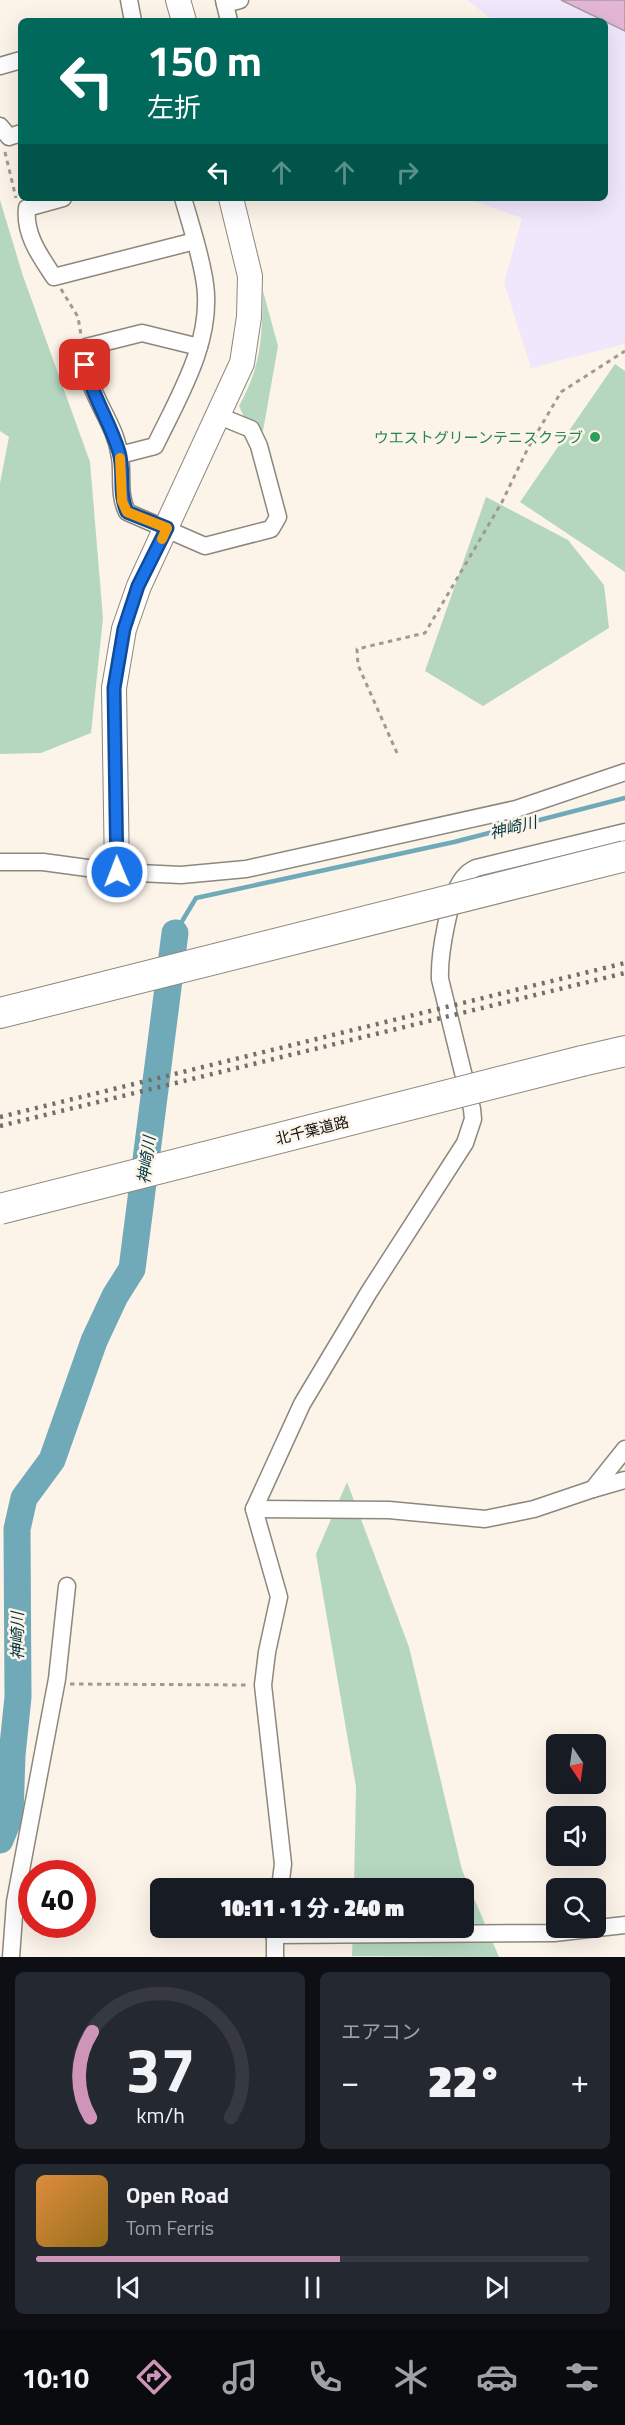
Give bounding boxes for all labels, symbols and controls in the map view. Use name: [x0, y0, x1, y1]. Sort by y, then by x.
text: 150 m: [147, 28, 262, 92]
icon: left: [48, 42, 126, 120]
text: 左折: [147, 86, 201, 127]
icon: left: [202, 156, 235, 189]
icon: ahead: [265, 156, 298, 189]
icon: ahead: [328, 156, 361, 189]
icon: right: [391, 156, 424, 189]
pin: [59, 339, 110, 390]
icon: arrive: [68, 348, 101, 381]
place label: ウエストグリーンテニスクラブ: [374, 426, 583, 449]
marker: ウエストグリーンテニスクラブ: [588, 430, 602, 444]
water label: 神崎川: [487, 809, 541, 844]
position arrow: [85, 840, 149, 904]
street label: 北千葉道路: [273, 1110, 351, 1150]
water label: 神崎川: [131, 1133, 161, 1185]
water label: 神崎川: [5, 1610, 29, 1660]
north arrow: [546, 1734, 606, 1794]
map controls: [546, 1734, 606, 1938]
button: sound: [546, 1806, 606, 1866]
speed limit sign: 40: [18, 1860, 96, 1938]
button: search: [546, 1878, 606, 1938]
text: 10:11 · 1 分 · 240 m: [220, 1891, 404, 1925]
text: エアコン: [341, 2016, 421, 2047]
text: 37: [125, 2021, 195, 2116]
text: 22°: [428, 2046, 502, 2114]
text: −: [341, 2056, 359, 2106]
text: +: [571, 2056, 589, 2106]
text: km/h: [136, 2099, 184, 2131]
text: Open Road: [126, 2178, 229, 2212]
text: Tom Ferris: [126, 2212, 214, 2243]
icon: previous: [112, 2271, 145, 2304]
icon: pause: [296, 2271, 329, 2304]
icon: next: [480, 2271, 513, 2304]
icon: directions: [133, 2356, 175, 2398]
icon: music: [219, 2356, 261, 2398]
icon: phone: [304, 2356, 346, 2398]
icon: climate: [390, 2356, 432, 2398]
icon: car: [476, 2356, 518, 2398]
icon: filters: [561, 2356, 603, 2398]
text: 10:10: [22, 2357, 89, 2398]

